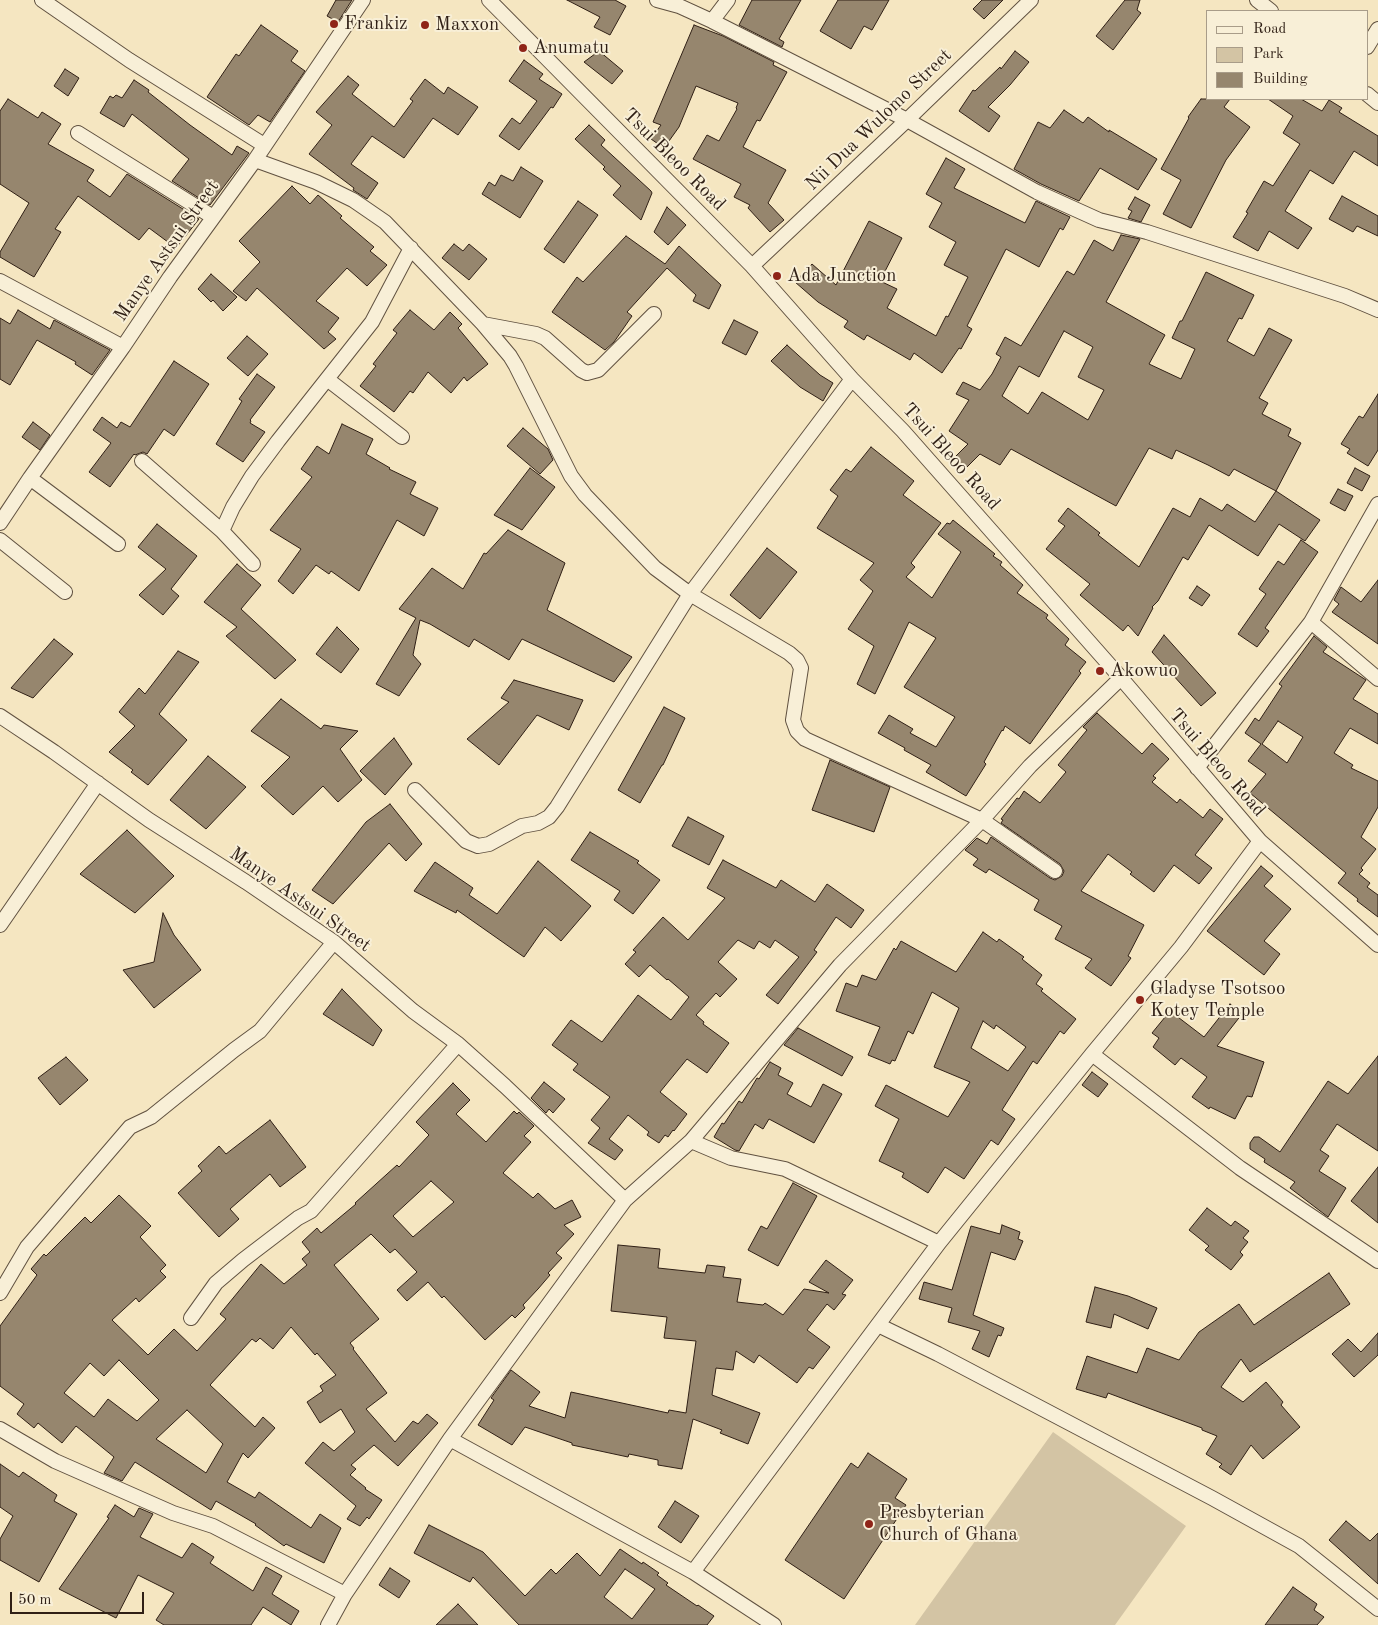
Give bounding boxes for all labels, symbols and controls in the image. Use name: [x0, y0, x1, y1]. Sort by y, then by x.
legend: [1206, 10, 1368, 100]
place label: Frankiz: [344, 13, 408, 35]
place label: Maxxon: [435, 14, 499, 36]
marker: Frankiz: [328, 18, 340, 30]
marker: Maxxon: [419, 19, 431, 31]
text: Road: [1253, 22, 1286, 37]
place label: Anumatu: [533, 37, 609, 59]
marker: Anumatu: [517, 42, 529, 54]
street label: Nii Dua Wulomo Street: [801, 44, 957, 196]
text: Park: [1253, 47, 1284, 62]
text: Building: [1253, 72, 1308, 87]
street label: Tsui Bleoo Road: [618, 104, 730, 216]
street label: Manye Astsui Street: [110, 176, 224, 326]
place label: Ada Junction: [787, 265, 897, 287]
marker: Ada Junction: [771, 270, 783, 282]
street label: Tsui Bleoo Road: [897, 399, 1005, 515]
place label: Akowuo: [1110, 660, 1178, 682]
marker: Akowuo: [1094, 665, 1106, 677]
street label: Tsui Bleoo Road: [1164, 704, 1270, 822]
street label: Manye Astsui Street: [225, 843, 375, 957]
place label: Gladyse Tsotsoo Kotey Temple: [1150, 978, 1285, 1022]
marker: Gladyse Tsotsoo Kotey Temple: [1134, 994, 1146, 1006]
place label: Presbyterian Church of Ghana: [879, 1502, 1018, 1546]
marker: Presbyterian Church of Ghana: [863, 1518, 875, 1530]
scale bar: [12, 1582, 146, 1614]
text: 50 m: [18, 1593, 52, 1608]

